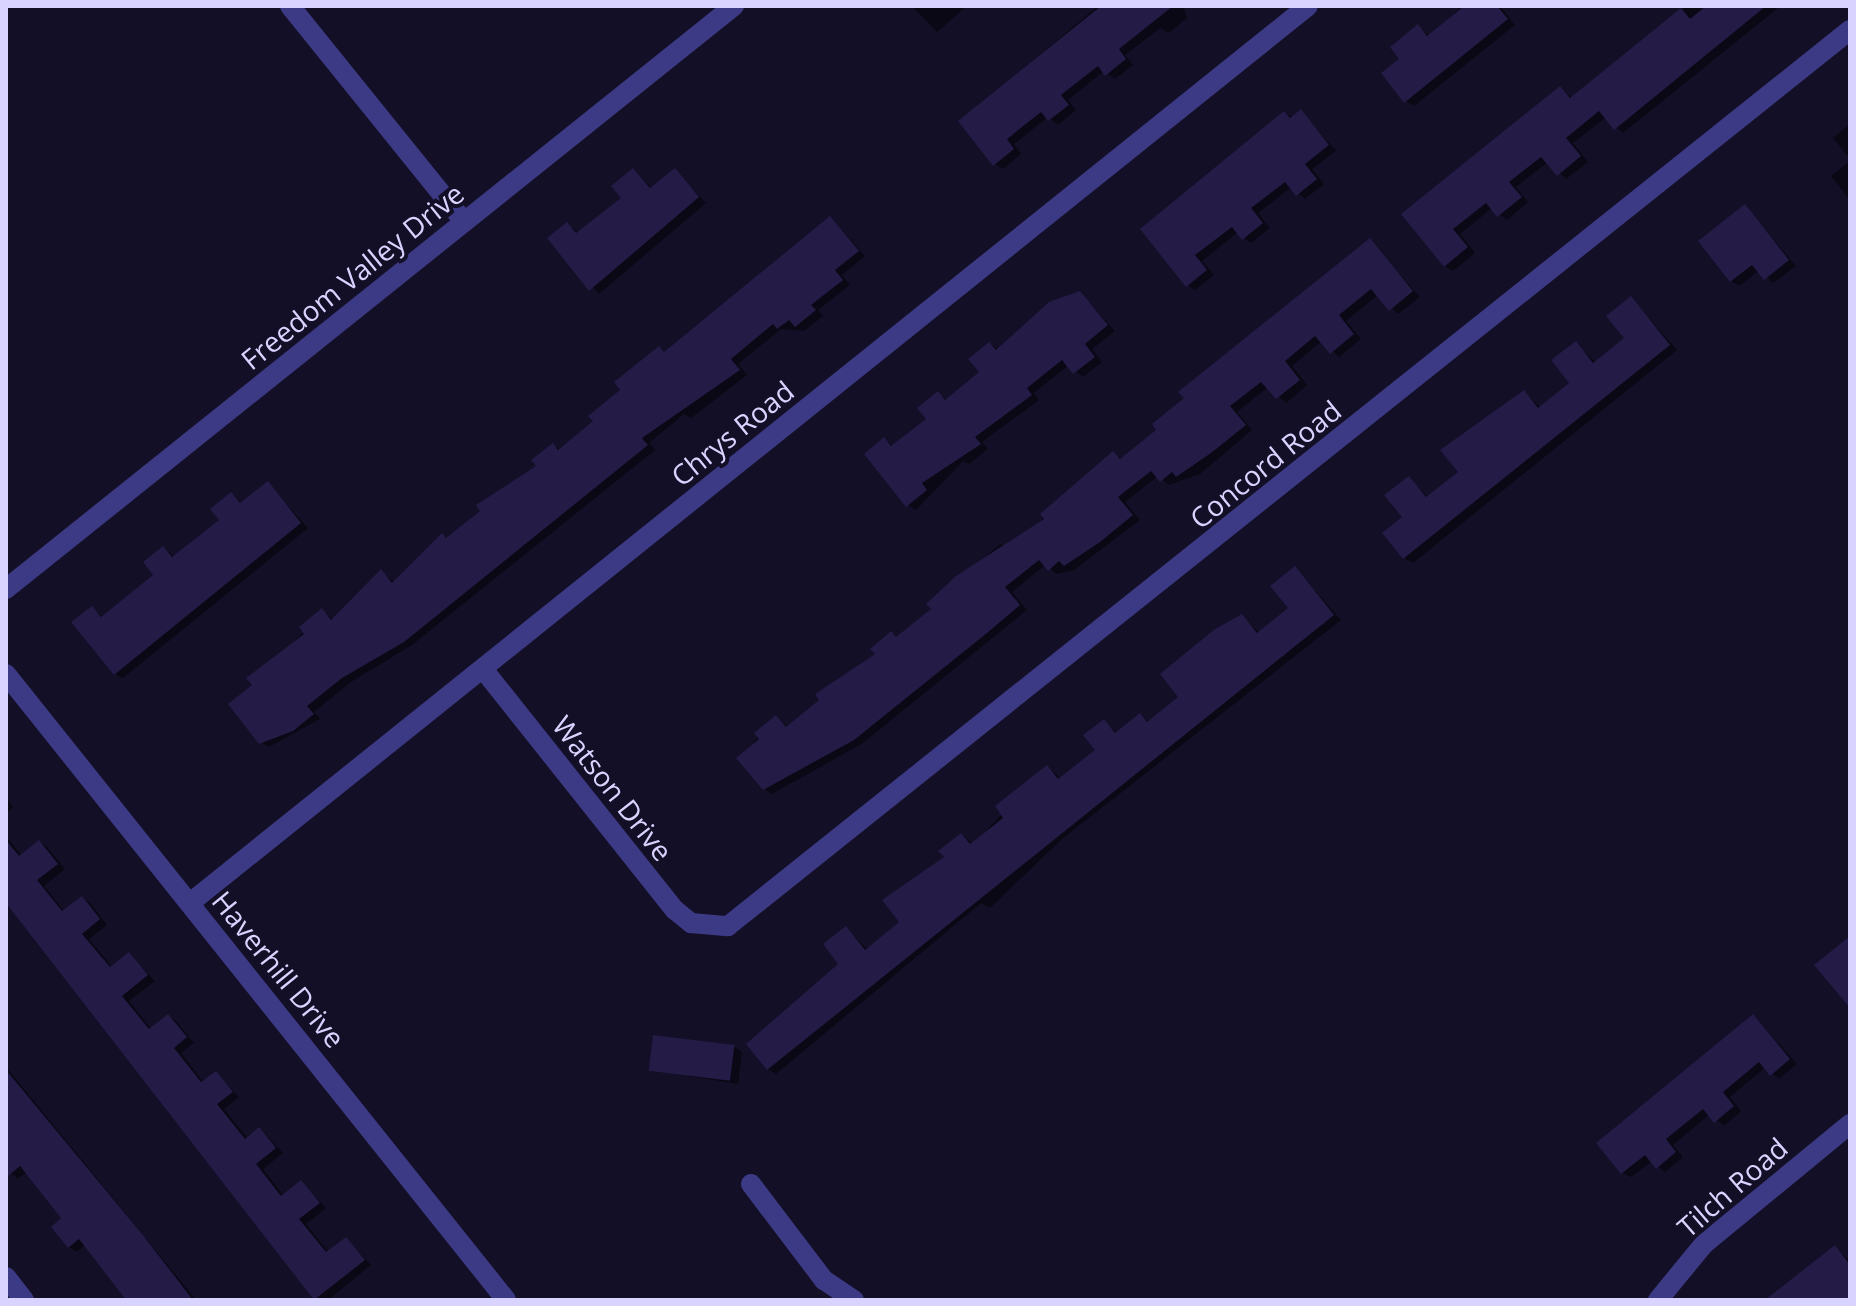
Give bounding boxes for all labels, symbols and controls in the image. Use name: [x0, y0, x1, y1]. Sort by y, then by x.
street label: Freedom Valley Drive: [234, 176, 470, 376]
street label: Chrys Road: [664, 373, 800, 493]
street label: Concord Road: [1183, 393, 1347, 535]
street label: Watson Drive: [546, 709, 680, 867]
street label: Haverhill Drive: [206, 884, 352, 1054]
street label: Tilch Road: [1670, 1130, 1794, 1244]

